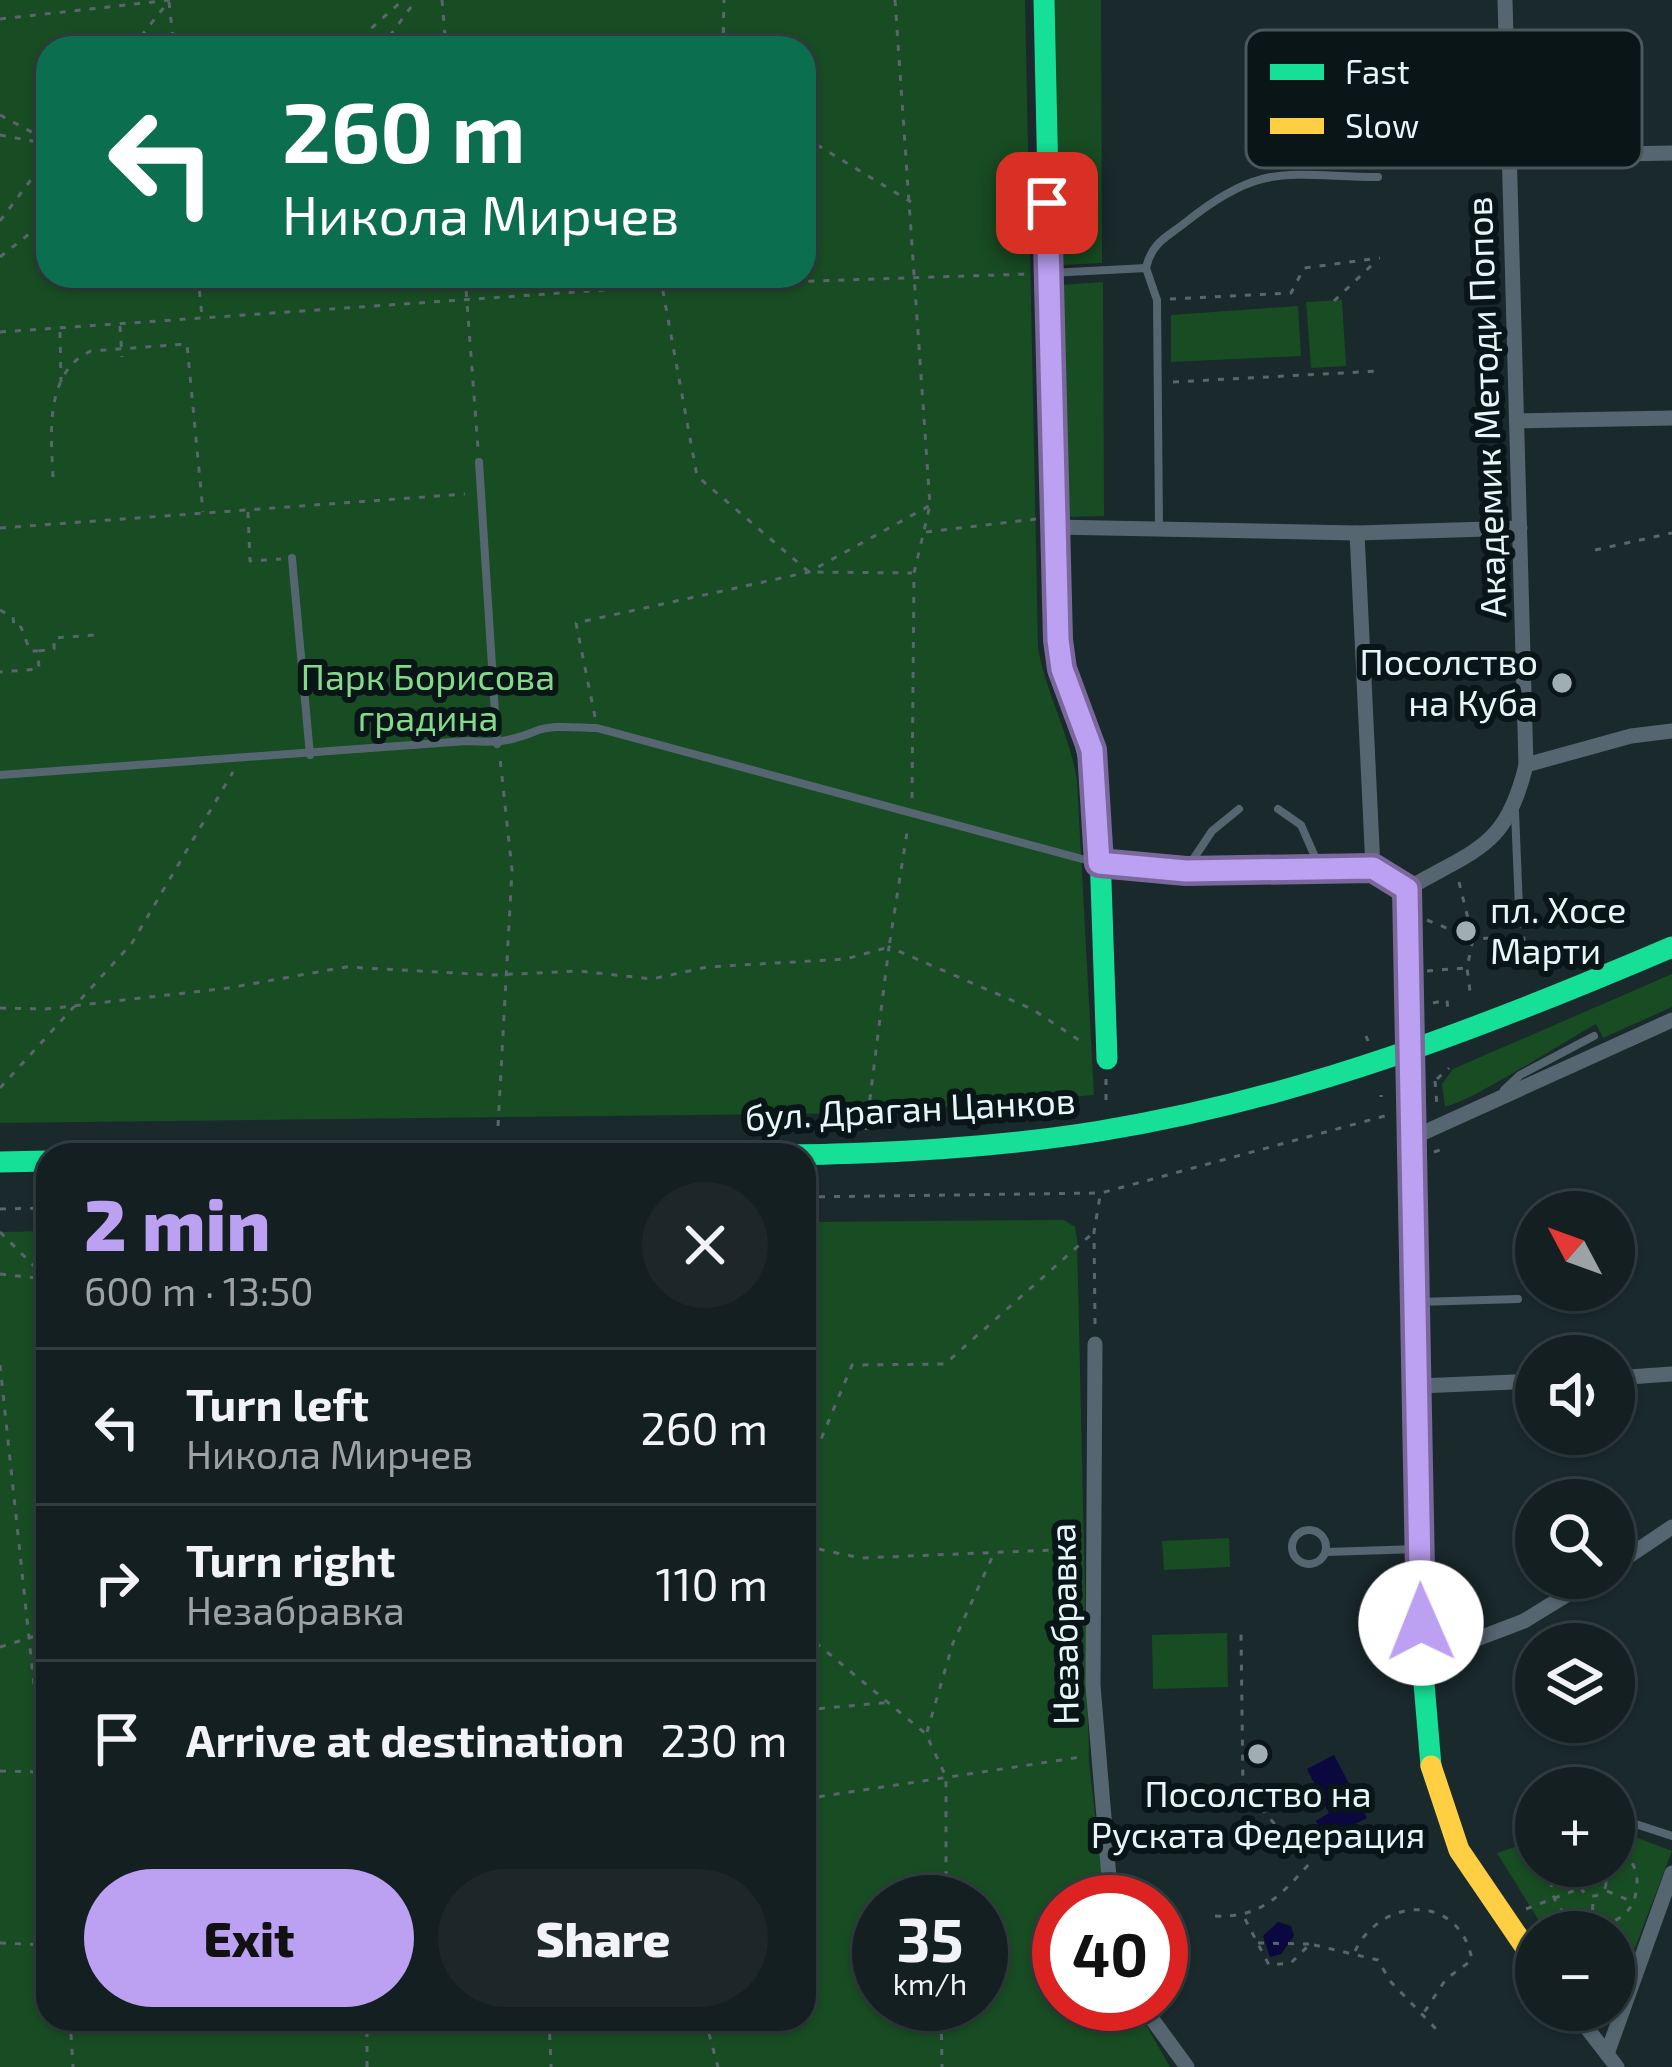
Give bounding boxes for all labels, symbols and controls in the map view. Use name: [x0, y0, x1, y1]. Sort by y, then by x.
legend: [1246, 30, 1642, 168]
text: Fast: [1345, 51, 1409, 91]
text: 260 m: [282, 79, 526, 180]
icon: left: [84, 84, 240, 240]
text: Slow: [1345, 105, 1419, 145]
pin: [996, 152, 1098, 254]
icon: arrive: [1014, 170, 1080, 236]
text: Никола Мирчев: [282, 181, 679, 246]
street label: Академик Методи Попов: [1456, 196, 1513, 618]
place label: Посолство на Куба: [1360, 639, 1538, 724]
park label: Парк Борисова градина: [301, 654, 555, 738]
marker: Посолство на Куба: [1549, 670, 1575, 696]
place label: пл. Хосе Марти: [1490, 887, 1626, 971]
marker: пл. Хосе Марти: [1453, 918, 1479, 944]
street label: бул. Драган Цанков: [743, 1077, 1077, 1139]
text: 2 min: [84, 1179, 270, 1265]
button: close: [642, 1182, 768, 1308]
north arrow: [1515, 1191, 1635, 1311]
map controls: [1515, 1191, 1635, 2031]
text: 600 m · 13:50: [84, 1267, 314, 1314]
button: sound: [1515, 1335, 1635, 1455]
text: Turn left: [186, 1376, 369, 1430]
icon: left: [84, 1394, 150, 1460]
text: 260 m: [640, 1400, 768, 1454]
text: Никола Мирчев: [186, 1430, 473, 1477]
button: search: [1515, 1479, 1635, 1599]
street label: Незабравка: [1039, 1523, 1086, 1725]
text: Turn right: [186, 1532, 395, 1586]
icon: right: [84, 1550, 150, 1616]
text: 110 m: [656, 1556, 768, 1610]
position arrow: [1358, 1560, 1484, 1686]
text: Незабравка: [186, 1586, 405, 1633]
button: layers: [1515, 1623, 1635, 1743]
icon: arrive: [84, 1706, 150, 1772]
text: Arrive at destination: [186, 1712, 624, 1766]
text: 230 m: [660, 1712, 787, 1766]
marker: Посолство на Руската Федерация: [1245, 1741, 1271, 1767]
button: +: [1515, 1767, 1635, 1887]
place label: Посолство на Руската Федерация: [1091, 1771, 1425, 1856]
button: Exit: [84, 1869, 414, 2007]
button: Share: [438, 1869, 768, 2007]
speed limit sign: 40: [1032, 1875, 1188, 2031]
text: 35: [896, 1902, 964, 1974]
button: −: [1515, 1911, 1635, 2031]
text: km/h: [893, 1965, 967, 2001]

